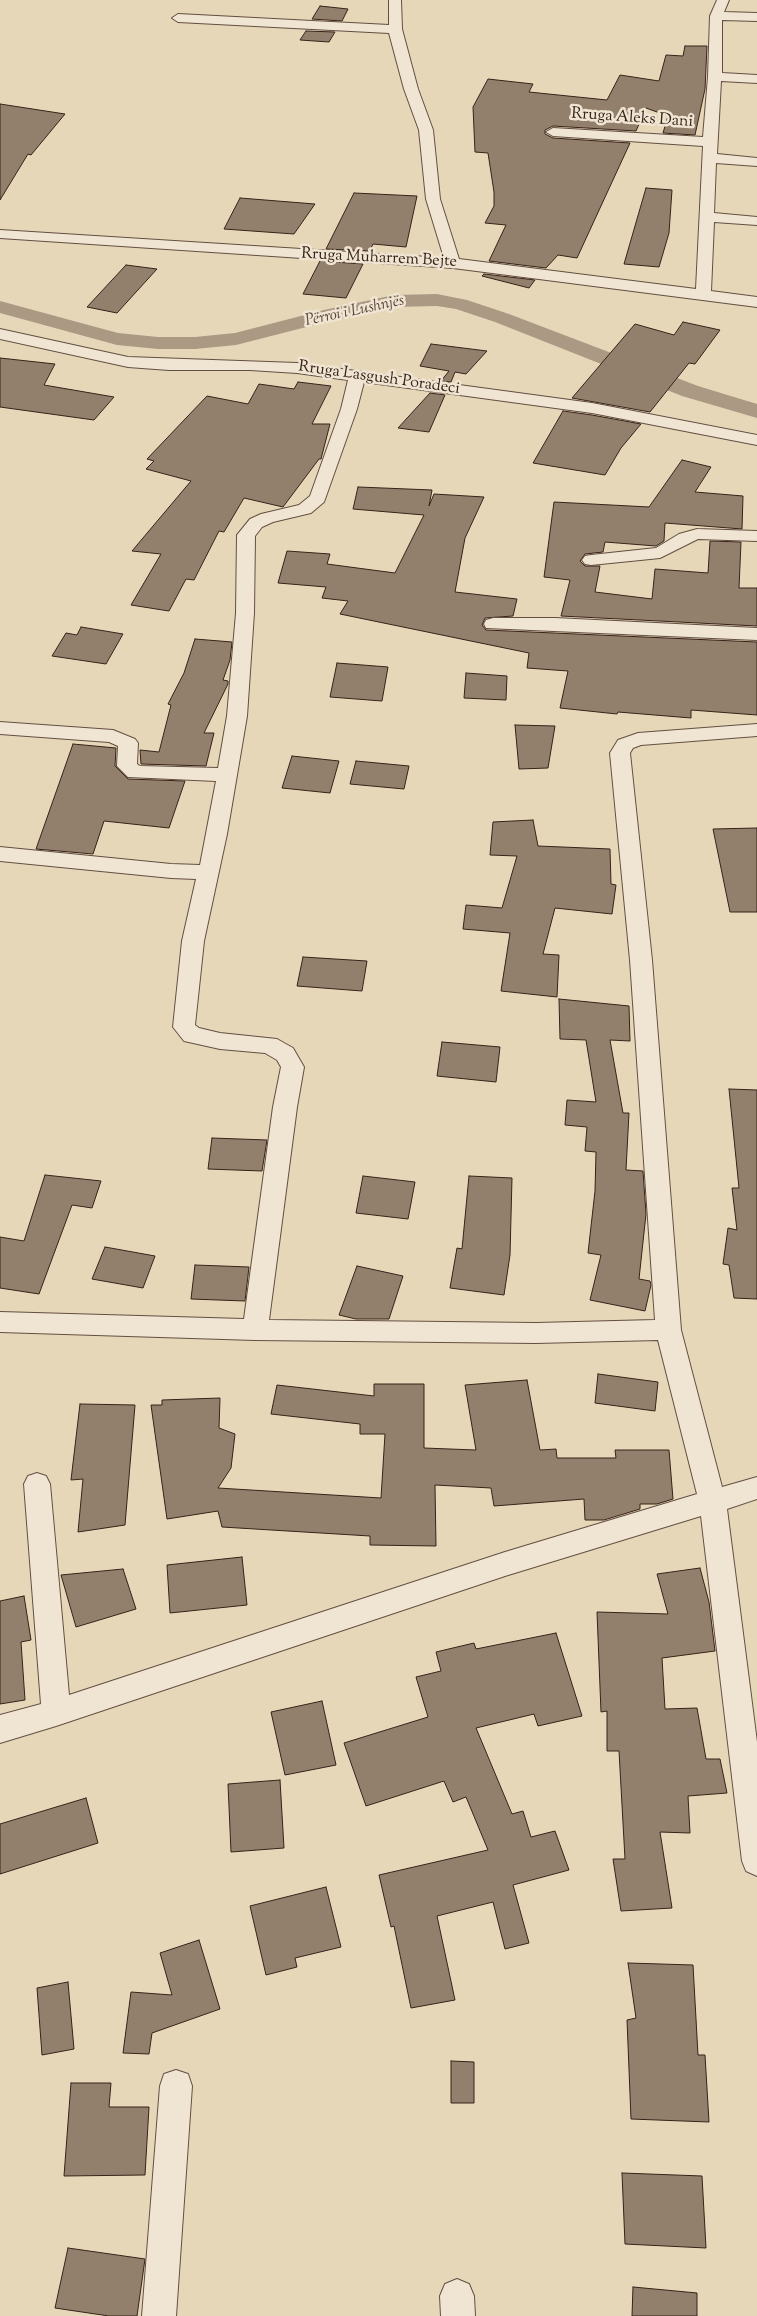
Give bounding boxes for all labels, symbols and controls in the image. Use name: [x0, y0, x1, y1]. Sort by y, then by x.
street label: Rruga Aleks Dani: [570, 105, 694, 133]
street label: Rruga Muharrem Bejte: [301, 245, 457, 273]
water label: Përroi i Lushnjës: [304, 292, 406, 332]
street label: Rruga Lasgush Poradeci: [297, 358, 461, 400]

